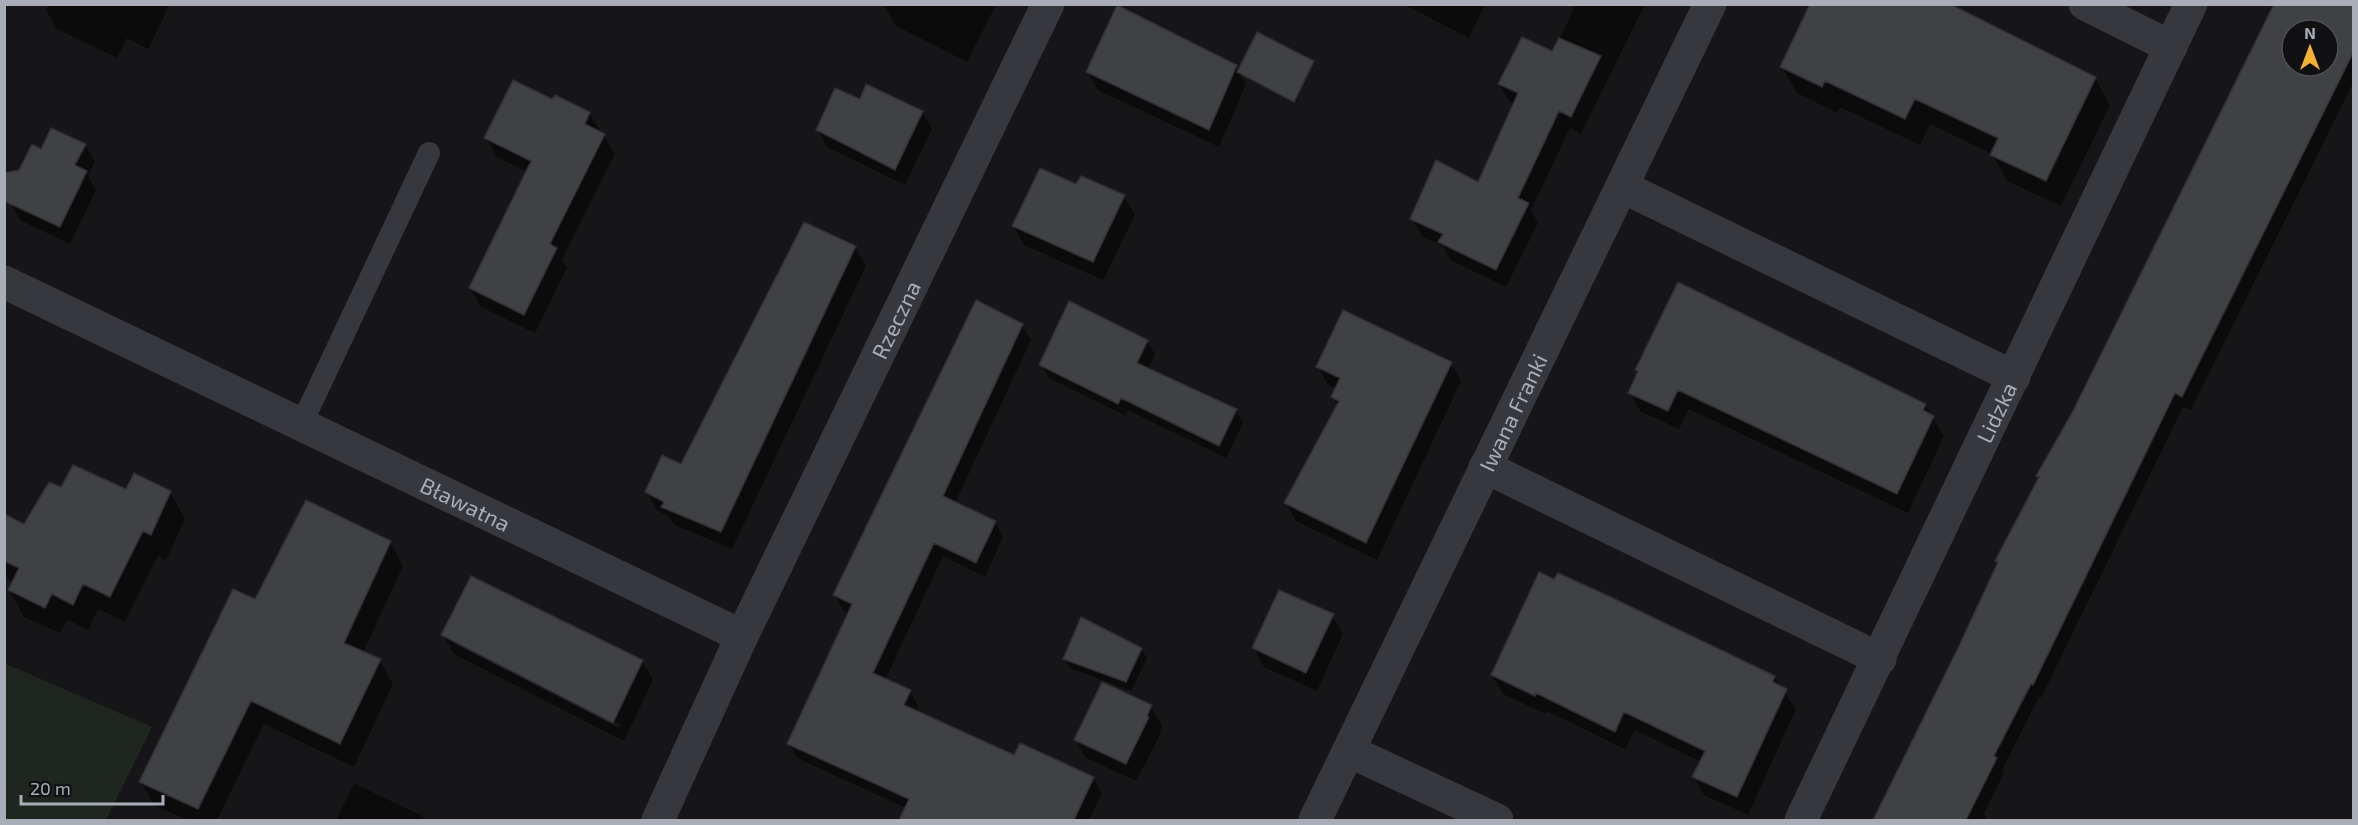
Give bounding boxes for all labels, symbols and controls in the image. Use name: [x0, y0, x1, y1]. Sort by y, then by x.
north arrow: [2280, 18, 2340, 78]
text: N: [2304, 23, 2316, 42]
street label: Rzeczna: [865, 276, 925, 363]
street label: Iwana Franki: [1473, 349, 1552, 475]
street label: Lidzka: [1970, 378, 2021, 447]
street label: Bławatna: [417, 471, 515, 536]
scale bar: [21, 768, 164, 806]
text: 20 m: [30, 777, 71, 799]

